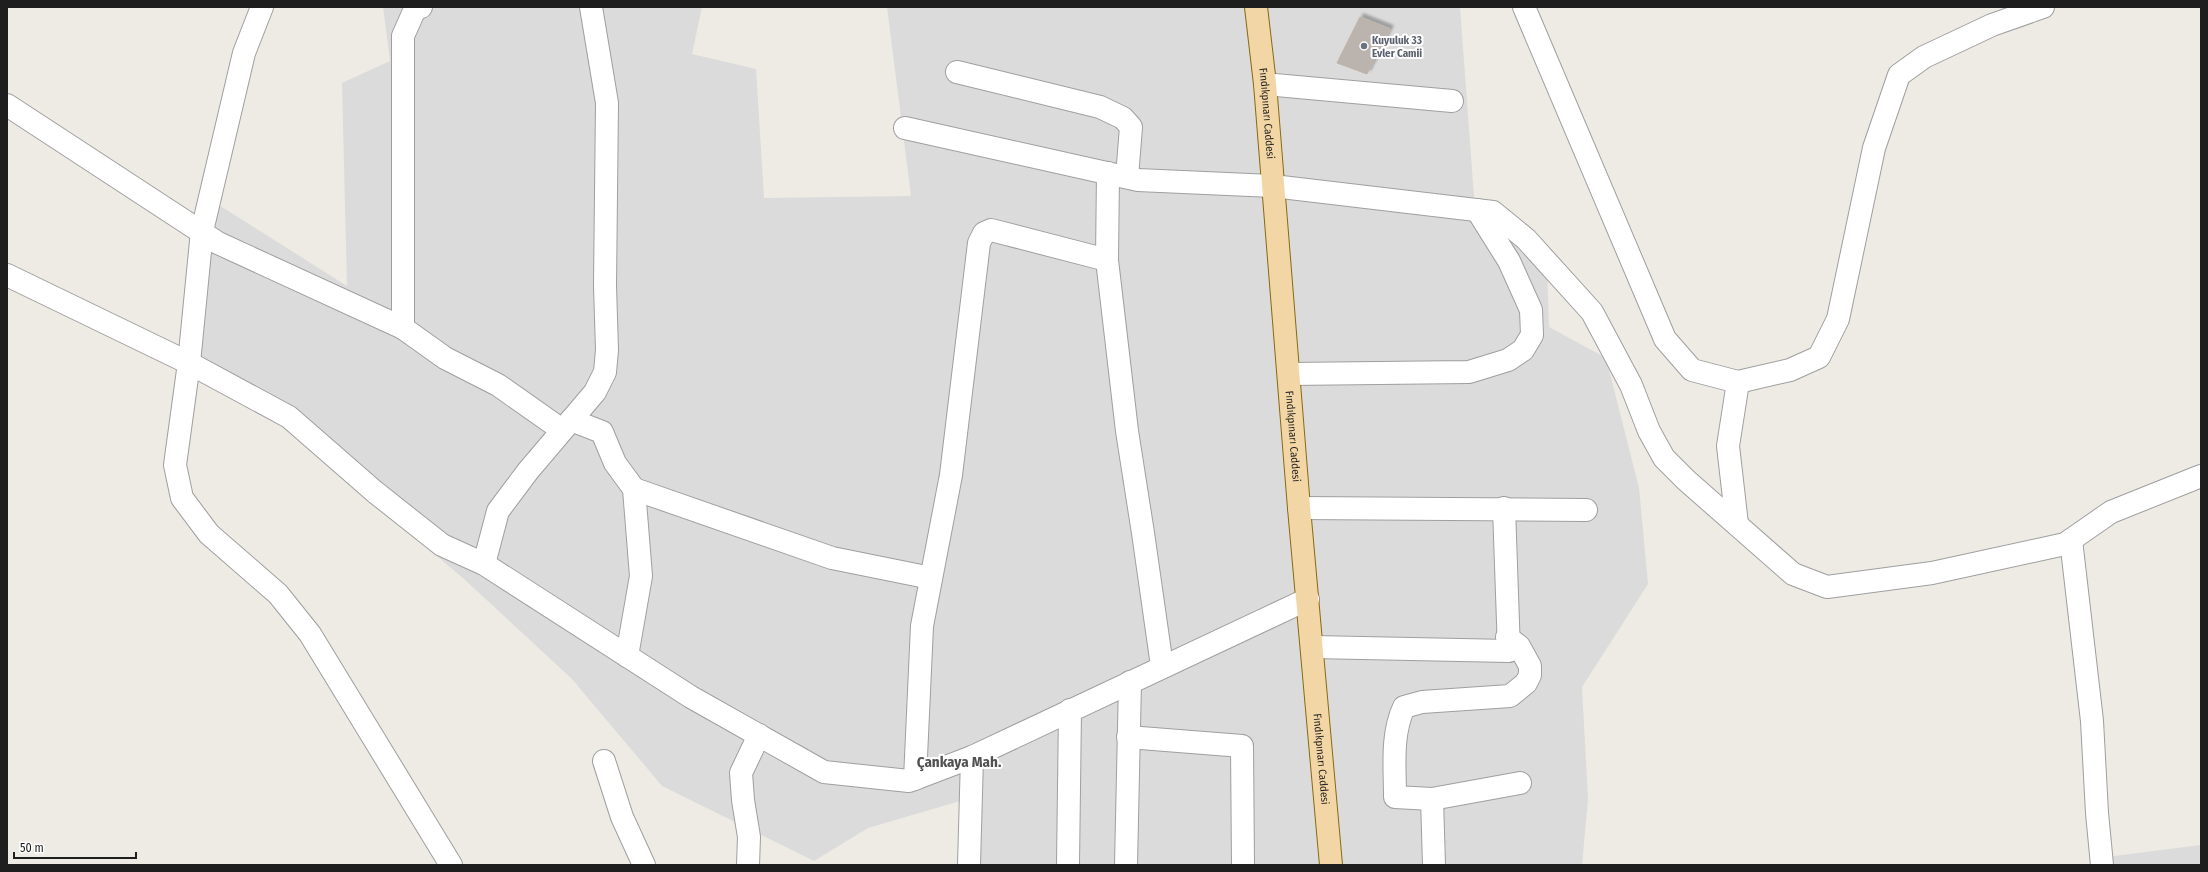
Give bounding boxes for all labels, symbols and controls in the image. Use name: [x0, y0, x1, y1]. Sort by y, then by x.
place label: Kuyuluk 33 Evler Camii: [1372, 34, 1422, 60]
marker: Kuyuluk 33 Evler Camii: [1359, 41, 1369, 51]
street label: Fındıkpınarı Caddesi: [1257, 67, 1278, 160]
street label: Fındıkpınarı Caddesi: [1283, 390, 1303, 483]
street label: Fındıkpınarı Caddesi: [1311, 713, 1332, 805]
district label: Çankaya Mah.: [917, 753, 1002, 772]
scale bar: [14, 834, 136, 860]
text: 50 m: [20, 841, 44, 855]

